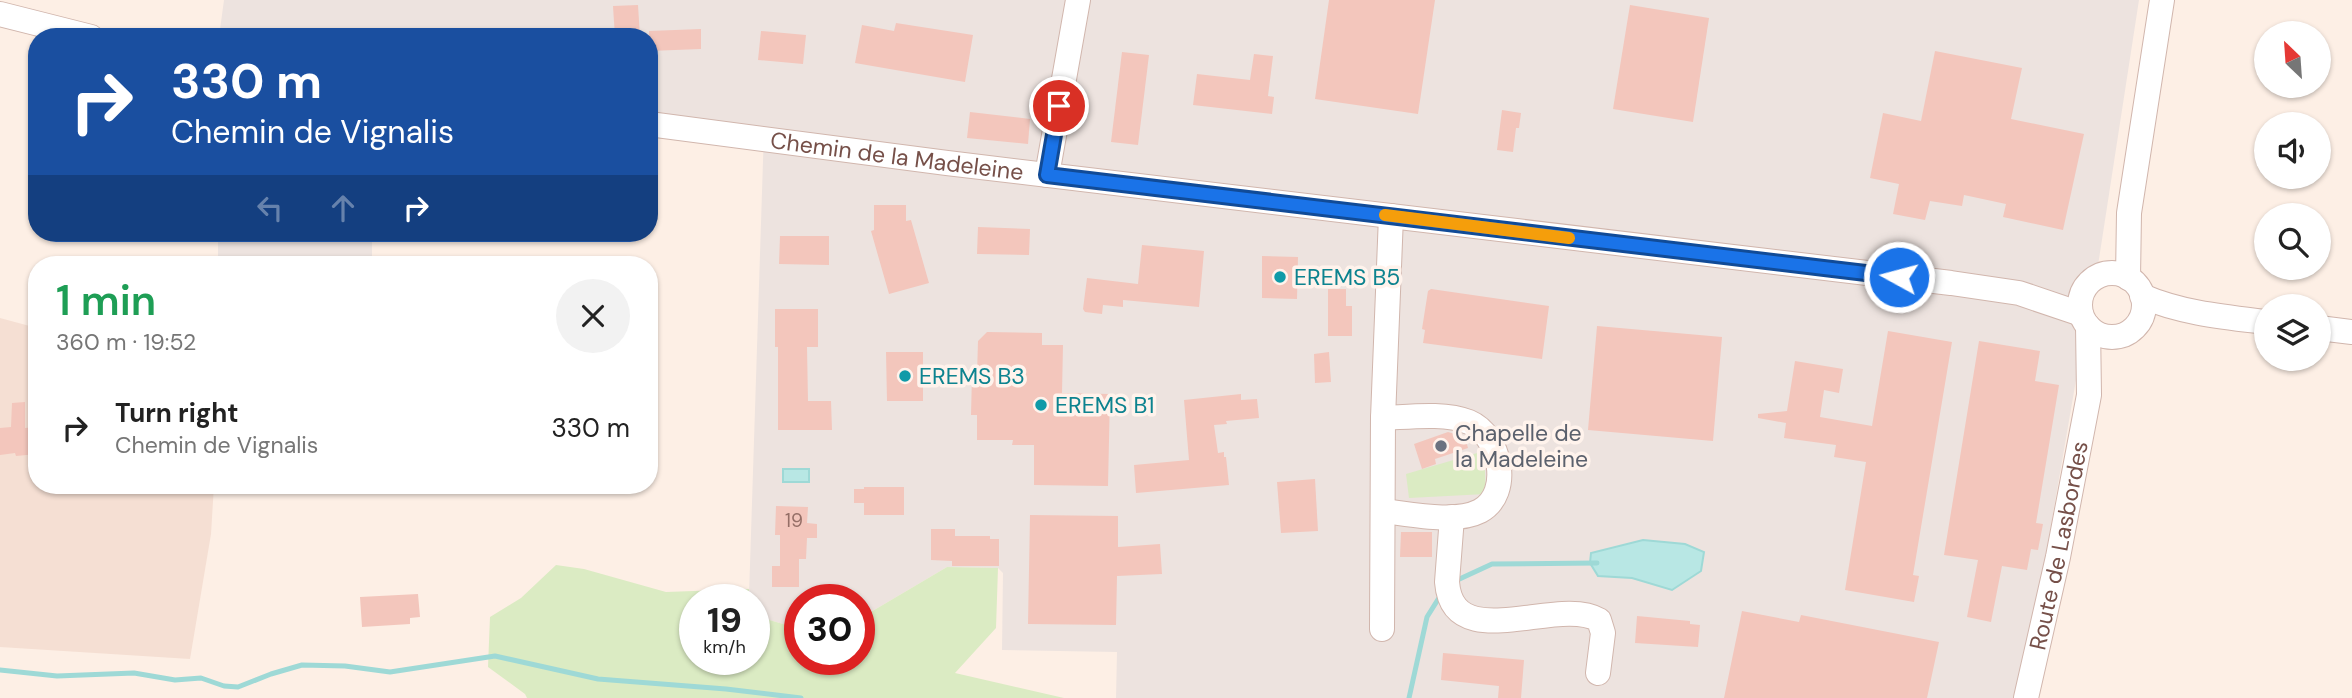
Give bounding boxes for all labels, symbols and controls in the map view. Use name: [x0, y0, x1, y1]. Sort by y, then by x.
north arrow: [2254, 21, 2331, 98]
map controls: [2254, 21, 2331, 371]
text: 330 m: [171, 49, 322, 113]
icon: right: [56, 56, 147, 147]
pin: [1029, 76, 1089, 136]
icon: arrive: [1040, 87, 1078, 125]
text: Chemin de Vignalis: [171, 111, 454, 153]
button: sound: [2254, 112, 2331, 189]
street label: Chemin de la Madeleine: [769, 125, 1025, 187]
icon: left: [251, 189, 289, 227]
icon: ahead: [324, 189, 362, 227]
icon: right: [397, 189, 435, 227]
button: search: [2254, 203, 2331, 280]
position arrow: [1862, 240, 1936, 314]
place label: EREMS B5: [1294, 262, 1400, 292]
marker: EREMS B5: [1272, 269, 1288, 285]
text: 1 min: [56, 273, 156, 328]
button: close: [556, 279, 630, 353]
button: layers: [2254, 294, 2331, 371]
text: 360 m · 19:52: [56, 327, 196, 357]
place label: EREMS B3: [919, 361, 1025, 391]
marker: EREMS B3: [897, 368, 913, 384]
place label: EREMS B1: [1055, 390, 1155, 420]
text: Turn right: [115, 396, 239, 430]
marker: EREMS B1: [1033, 397, 1049, 413]
icon: right: [56, 409, 94, 447]
text: 330 m: [551, 411, 630, 445]
place label: Chapelle de la Madeleine: [1455, 418, 1588, 474]
text: Chemin de Vignalis: [115, 430, 318, 460]
marker: Chapelle de la Madeleine: [1433, 438, 1449, 454]
street label: Route de Lasbordes: [2022, 439, 2095, 653]
house number: 19: [785, 508, 803, 533]
speed limit sign: 30: [784, 584, 875, 675]
text: 19: [707, 597, 742, 643]
text: km/h: [703, 635, 746, 659]

